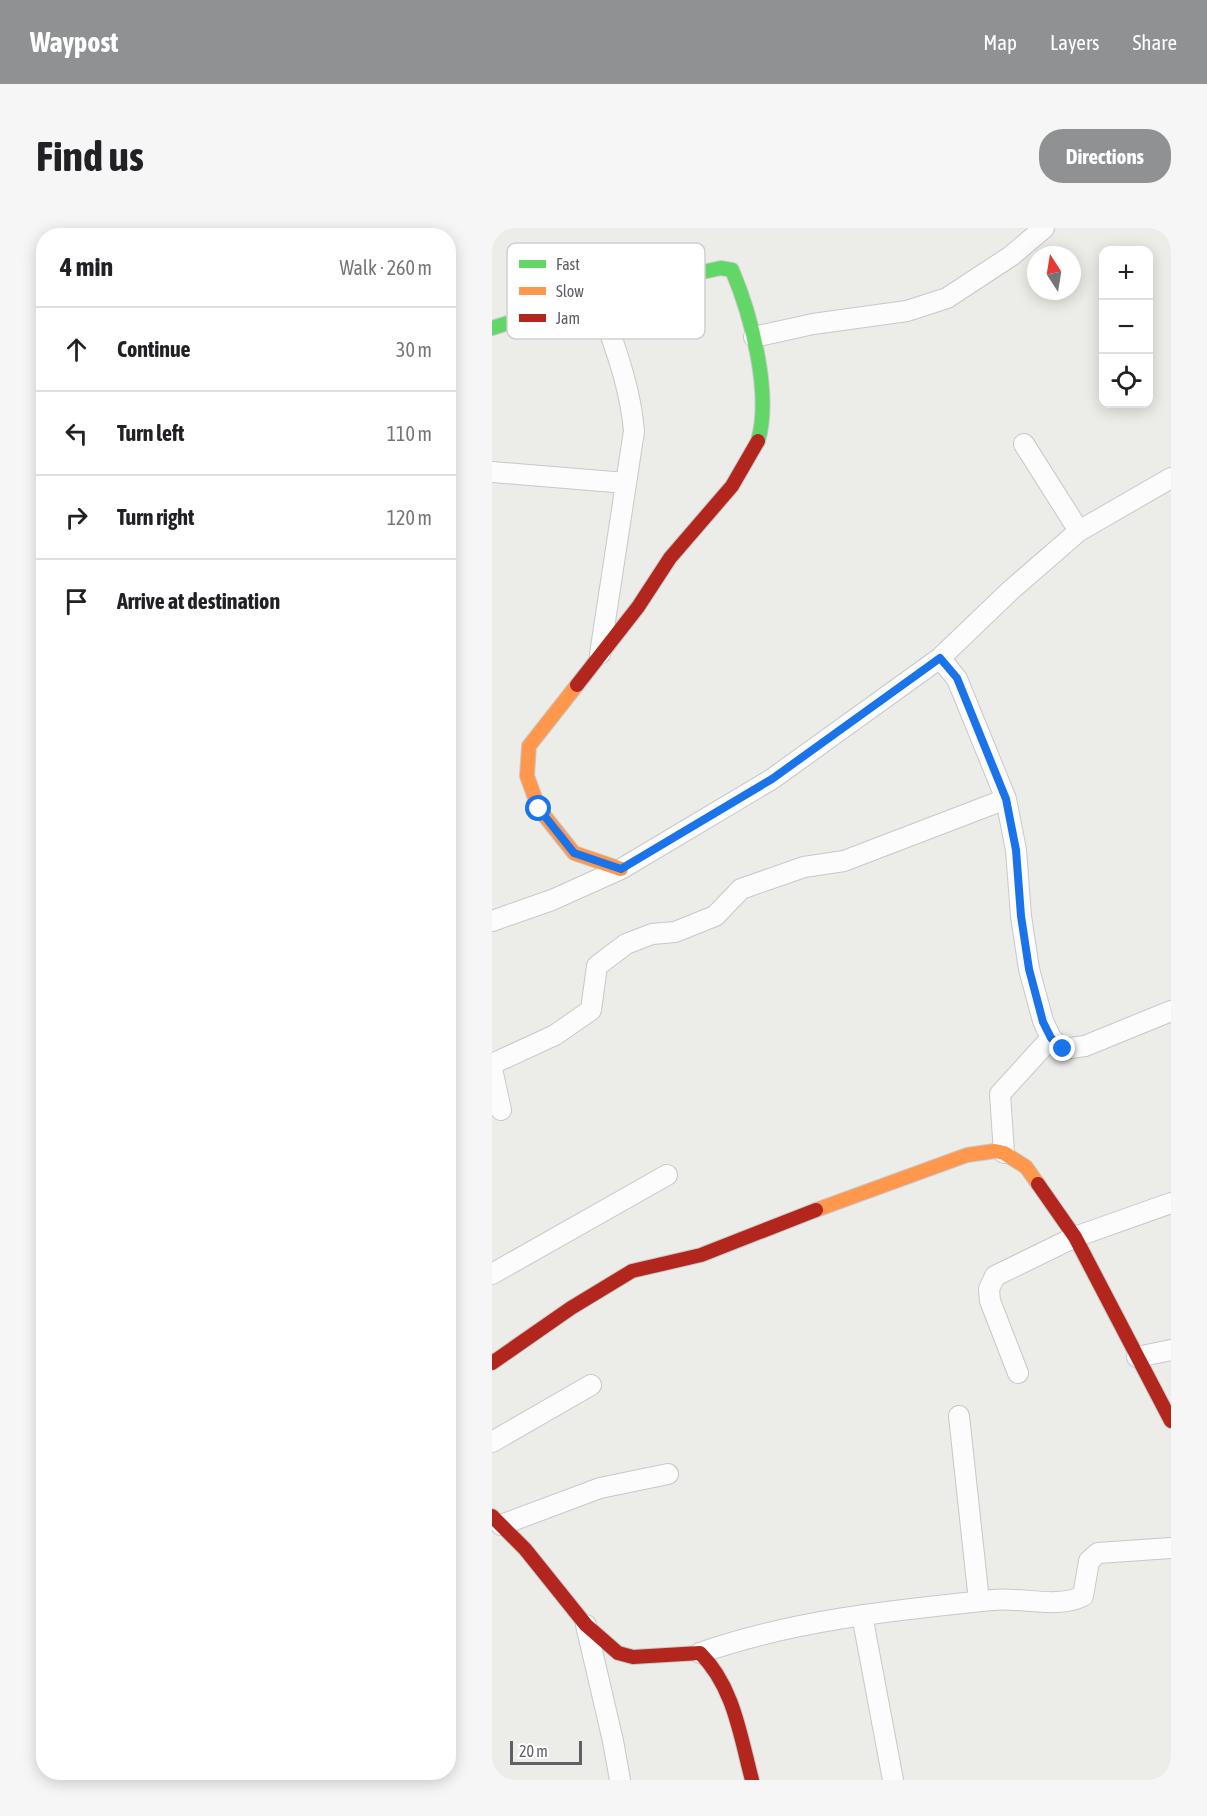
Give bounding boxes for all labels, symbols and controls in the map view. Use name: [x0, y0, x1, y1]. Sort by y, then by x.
text: Waypost: [30, 26, 118, 58]
text: Map: [983, 30, 1017, 54]
text: Layers: [1050, 30, 1100, 54]
text: Share: [1133, 30, 1177, 54]
button: Directions: [1039, 129, 1171, 183]
text: Find us: [36, 132, 144, 180]
legend: [507, 243, 705, 339]
north arrow: [1027, 246, 1081, 300]
map controls: [1099, 246, 1153, 408]
button: +: [1099, 246, 1153, 300]
text: 4 min: [60, 252, 113, 282]
text: Fast: [556, 255, 580, 273]
text: Walk · 260 m: [340, 256, 432, 279]
text: Slow: [556, 282, 584, 300]
button: −: [1099, 300, 1153, 354]
text: Jam: [556, 309, 580, 327]
icon: ahead: [60, 333, 93, 366]
text: Continue: [117, 336, 191, 362]
text: 30 m: [396, 338, 432, 361]
button: locate: [1099, 354, 1153, 408]
icon: left: [60, 417, 93, 450]
text: Turn left: [117, 420, 184, 446]
text: 110 m: [387, 422, 432, 445]
icon: right: [60, 501, 93, 534]
text: Turn right: [117, 504, 194, 530]
text: 120 m: [387, 506, 432, 529]
icon: arrive: [60, 585, 93, 618]
text: Arrive at destination: [117, 588, 280, 614]
route start: [525, 795, 551, 821]
route end: [1049, 1035, 1075, 1061]
scale bar: [510, 1738, 582, 1766]
text: 20 m: [519, 1742, 548, 1760]

